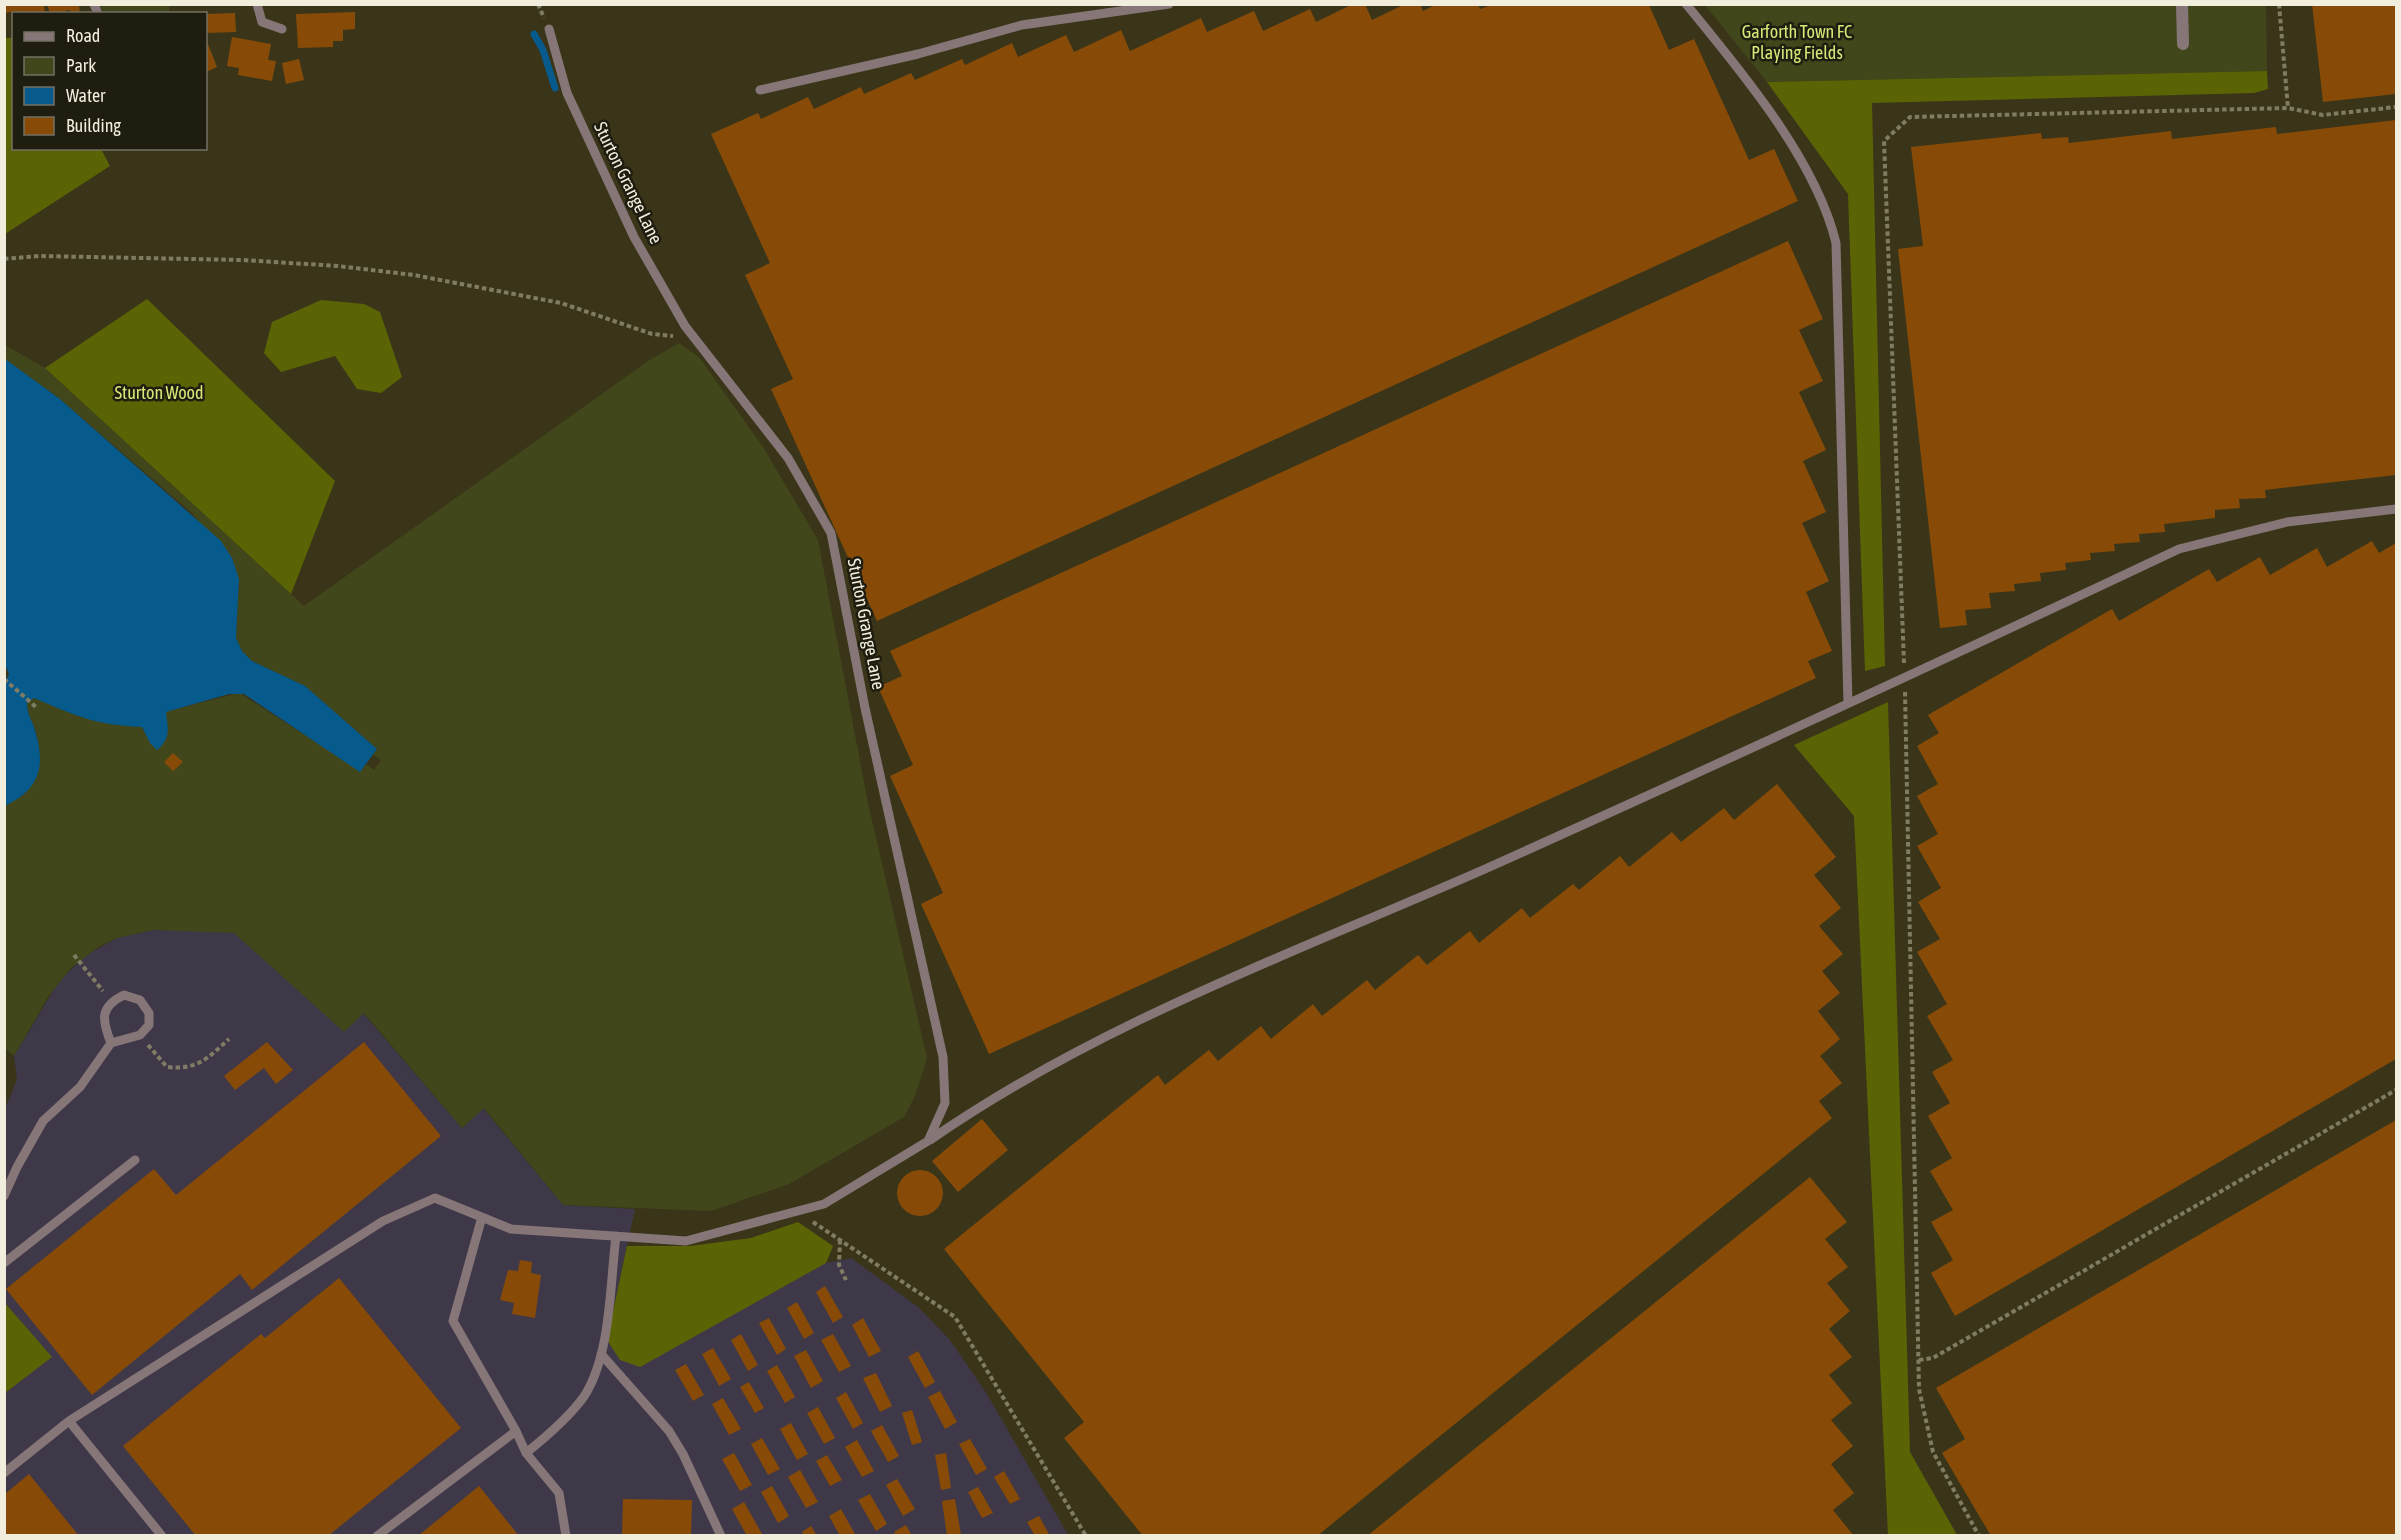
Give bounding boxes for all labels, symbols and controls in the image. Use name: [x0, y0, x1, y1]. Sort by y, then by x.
legend: [12, 12, 207, 150]
park label: Garforth Town FC Playing Fields: [1742, 21, 1852, 63]
text: Road: [66, 25, 100, 46]
text: Park: [66, 55, 96, 76]
text: Water: [66, 85, 106, 106]
text: Building: [66, 115, 121, 136]
street label: Sturton Grange Lane: [590, 118, 667, 247]
park label: Sturton Wood: [114, 382, 204, 403]
street label: Sturton Grange Lane: [843, 557, 889, 691]

